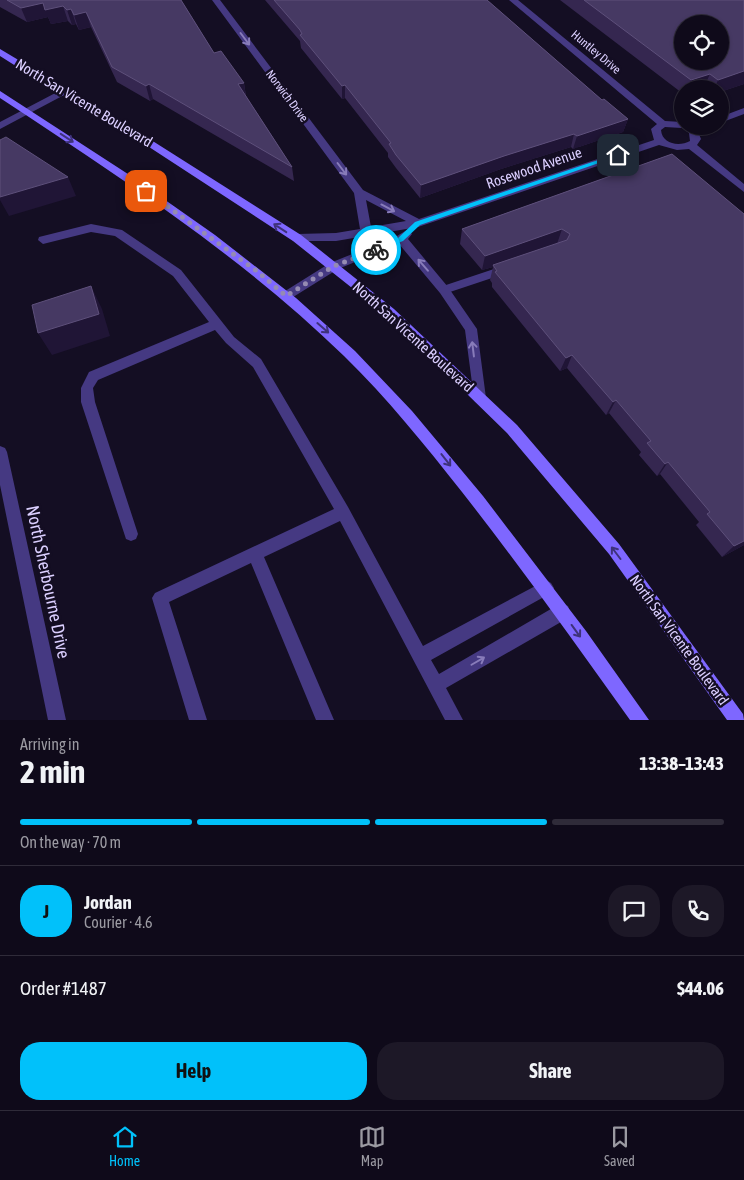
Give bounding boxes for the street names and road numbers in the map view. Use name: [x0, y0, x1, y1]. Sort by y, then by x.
street label: Huntley Drive: [568, 27, 624, 77]
street label: North San Vicente Boulevard: [13, 55, 156, 150]
street label: Norwich Drive: [263, 67, 311, 125]
street label: Rosewood Avenue: [484, 143, 584, 192]
street label: North San Vicente Boulevard: [350, 278, 477, 395]
street label: North Sherbourne Drive: [22, 504, 75, 660]
street label: North San Vicente Boulevard: [627, 571, 732, 708]

